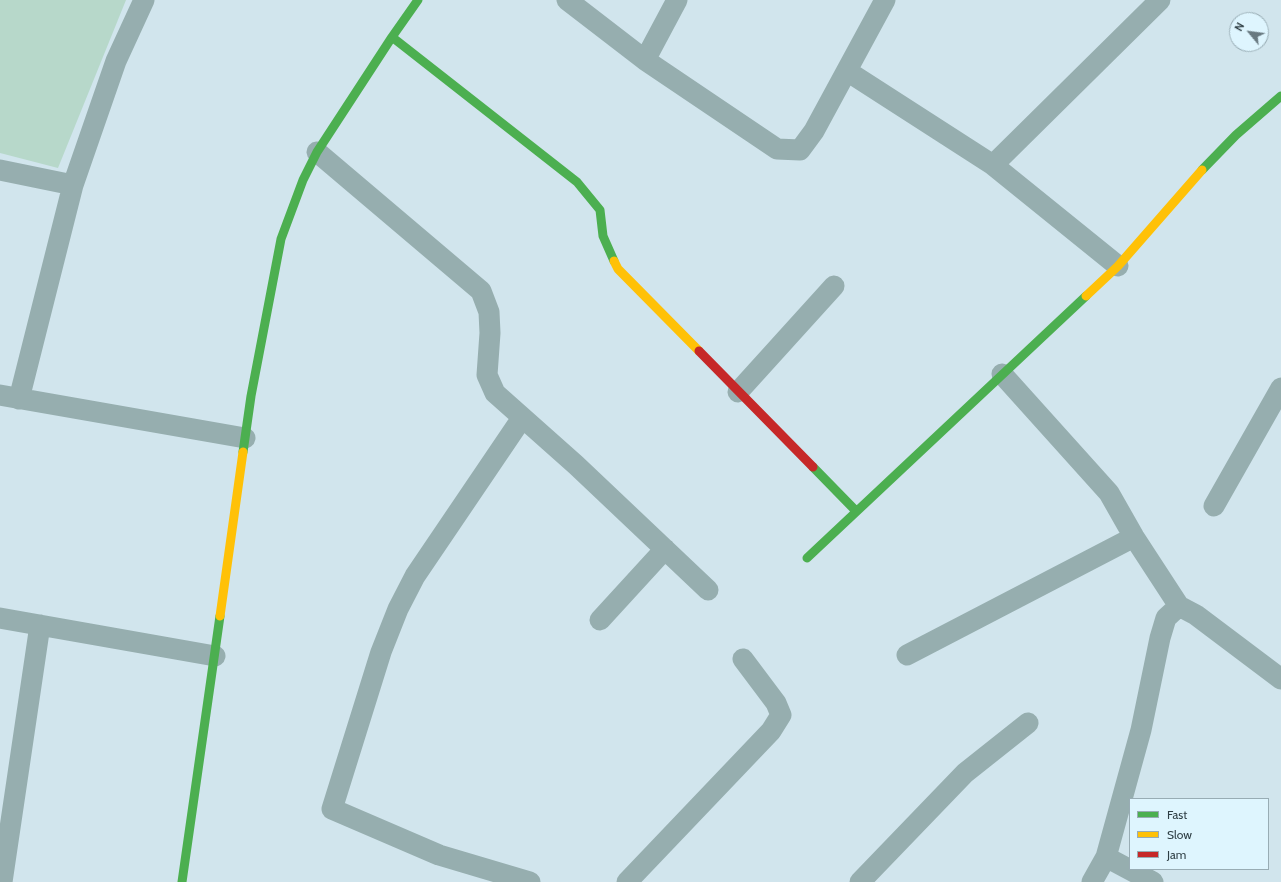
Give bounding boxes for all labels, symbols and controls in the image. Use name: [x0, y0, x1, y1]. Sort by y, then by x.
north arrow: [1229, 12, 1269, 52]
text: N: [1231, 20, 1247, 33]
legend: [1129, 798, 1269, 870]
text: Fast: [1167, 807, 1187, 822]
text: Slow: [1167, 827, 1192, 842]
text: Jam: [1167, 847, 1186, 862]

